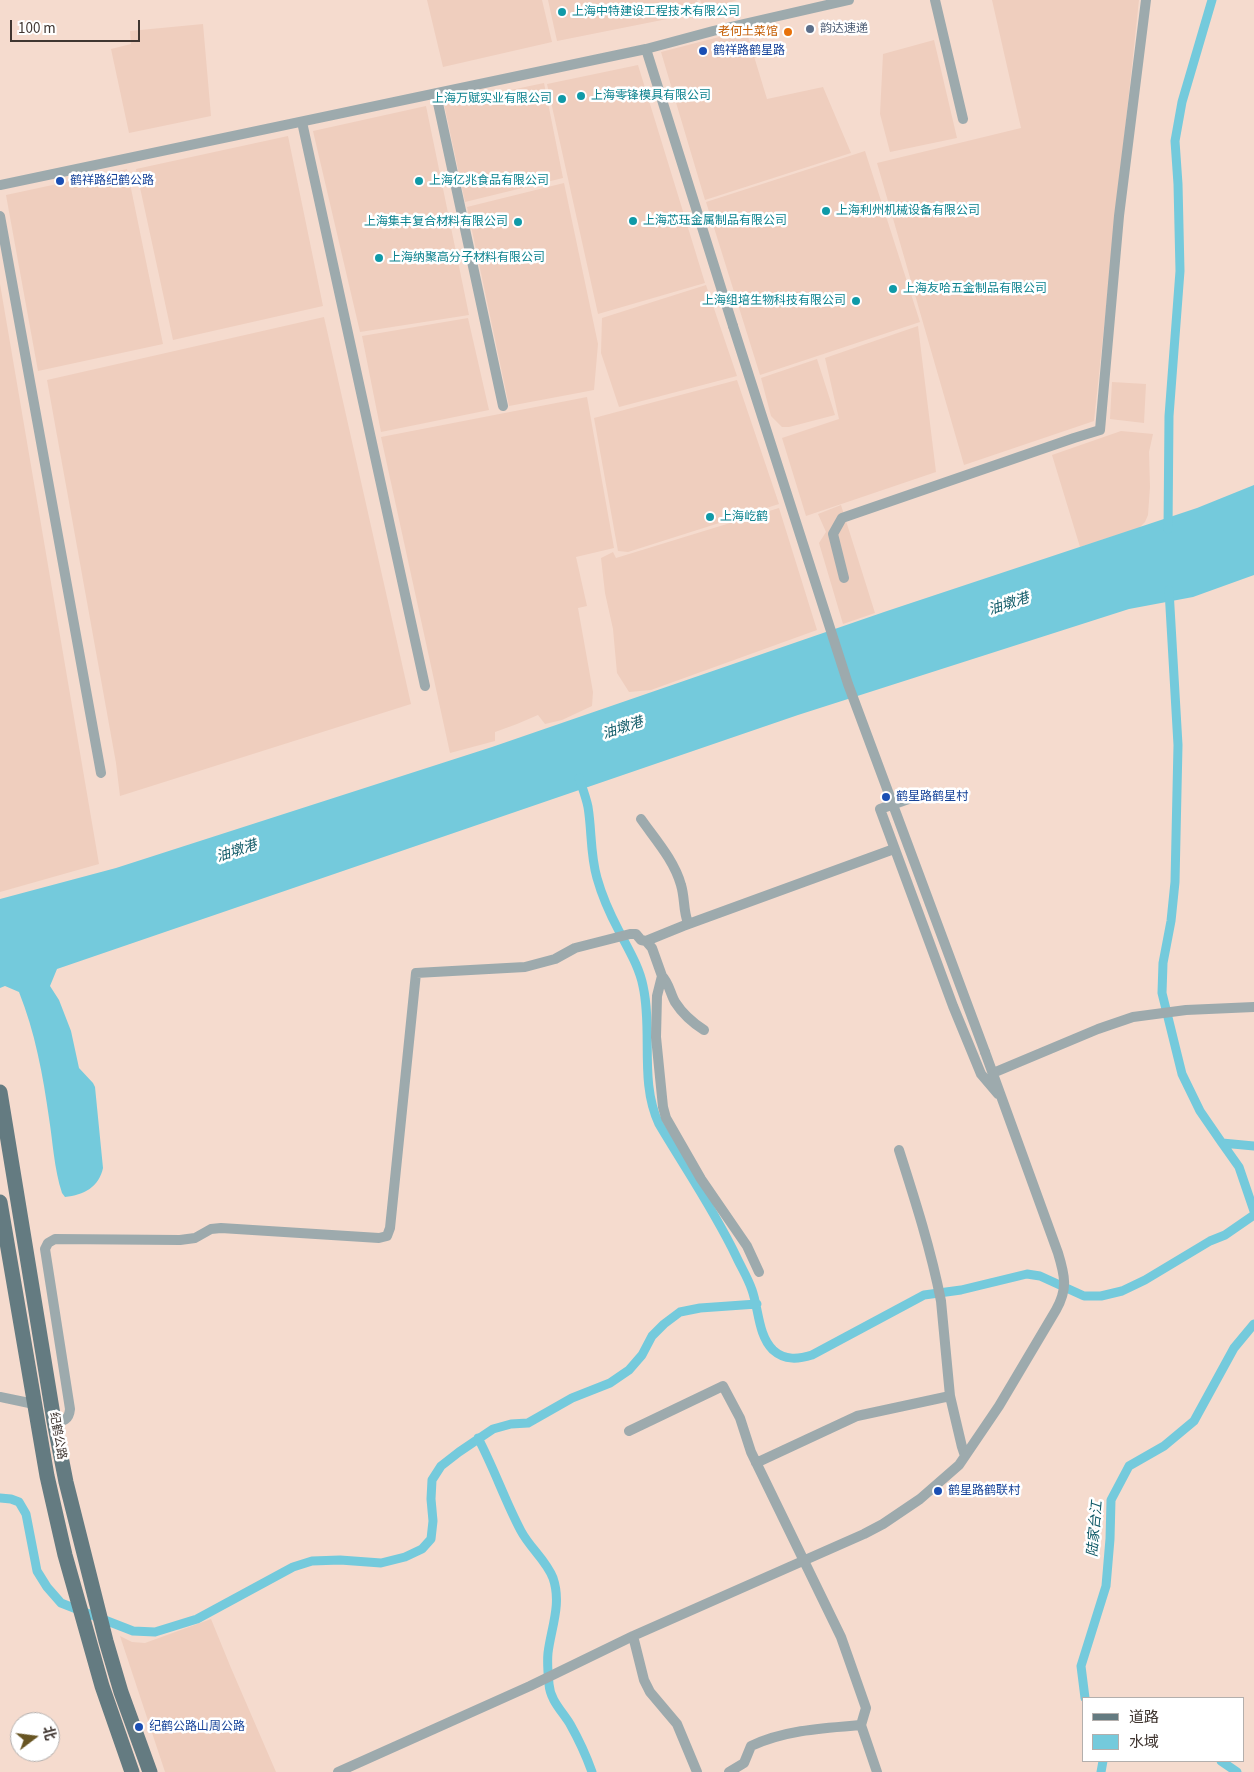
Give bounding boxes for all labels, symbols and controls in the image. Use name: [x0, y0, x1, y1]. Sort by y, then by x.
place label: 上海中特建设工程技术有限公司: [572, 5, 740, 19]
marker: 上海中特建设工程技术有限公司: [556, 6, 568, 18]
scale bar: [12, 10, 142, 42]
text: 100 m: [18, 18, 56, 39]
place label: 韵达速递: [820, 22, 868, 36]
marker: 韵达速递: [804, 23, 816, 35]
place label: 老何土菜馆: [718, 25, 778, 39]
marker: 老何土菜馆: [782, 26, 794, 38]
place label: 鹤祥路鹤星路: [713, 44, 785, 58]
marker: 鹤祥路鹤星路: [697, 45, 709, 57]
place label: 上海零锋模具有限公司: [591, 89, 711, 103]
marker: 上海零锋模具有限公司: [575, 90, 587, 102]
place label: 上海万赋实业有限公司: [432, 92, 552, 106]
marker: 上海万赋实业有限公司: [556, 93, 568, 105]
place label: 鹤祥路纪鹤公路: [70, 174, 154, 188]
place label: 上海亿兆食品有限公司: [429, 174, 549, 188]
marker: 鹤祥路纪鹤公路: [54, 175, 66, 187]
marker: 上海亿兆食品有限公司: [413, 175, 425, 187]
place label: 上海利州机械设备有限公司: [836, 204, 980, 218]
marker: 上海利州机械设备有限公司: [820, 205, 832, 217]
place label: 上海芯珏金属制品有限公司: [643, 214, 787, 228]
place label: 上海集丰复合材料有限公司: [364, 215, 508, 229]
marker: 上海芯珏金属制品有限公司: [627, 215, 639, 227]
marker: 上海集丰复合材料有限公司: [512, 216, 524, 228]
place label: 上海纳聚高分子材料有限公司: [389, 251, 545, 265]
marker: 上海纳聚高分子材料有限公司: [373, 252, 385, 264]
place label: 上海友哈五金制品有限公司: [903, 282, 1047, 296]
marker: 上海友哈五金制品有限公司: [887, 283, 899, 295]
place label: 上海组培生物科技有限公司: [702, 294, 846, 308]
marker: 上海组培生物科技有限公司: [850, 295, 862, 307]
place label: 上海屹鹤: [720, 510, 768, 524]
marker: 上海屹鹤: [704, 511, 716, 523]
water label: 油墩港: [986, 591, 1032, 619]
water label: 油墩港: [600, 715, 646, 743]
place label: 鹤星路鹤星村: [896, 790, 968, 804]
marker: 鹤星路鹤星村: [880, 791, 892, 803]
water label: 油墩港: [214, 838, 260, 866]
street label: 纪鹤公路: [46, 1411, 68, 1461]
place label: 鹤星路鹤联村: [948, 1484, 1020, 1498]
marker: 鹤星路鹤联村: [932, 1485, 944, 1497]
water label: 陆家台江: [1085, 1500, 1107, 1558]
legend: [1082, 1697, 1244, 1762]
text: 道路: [1129, 1707, 1159, 1728]
north arrow: [10, 1712, 60, 1762]
place label: 纪鹤公路山周公路: [149, 1720, 245, 1734]
marker: 纪鹤公路山周公路: [133, 1721, 145, 1733]
text: 北: [37, 1724, 60, 1743]
text: 水域: [1129, 1732, 1159, 1753]

